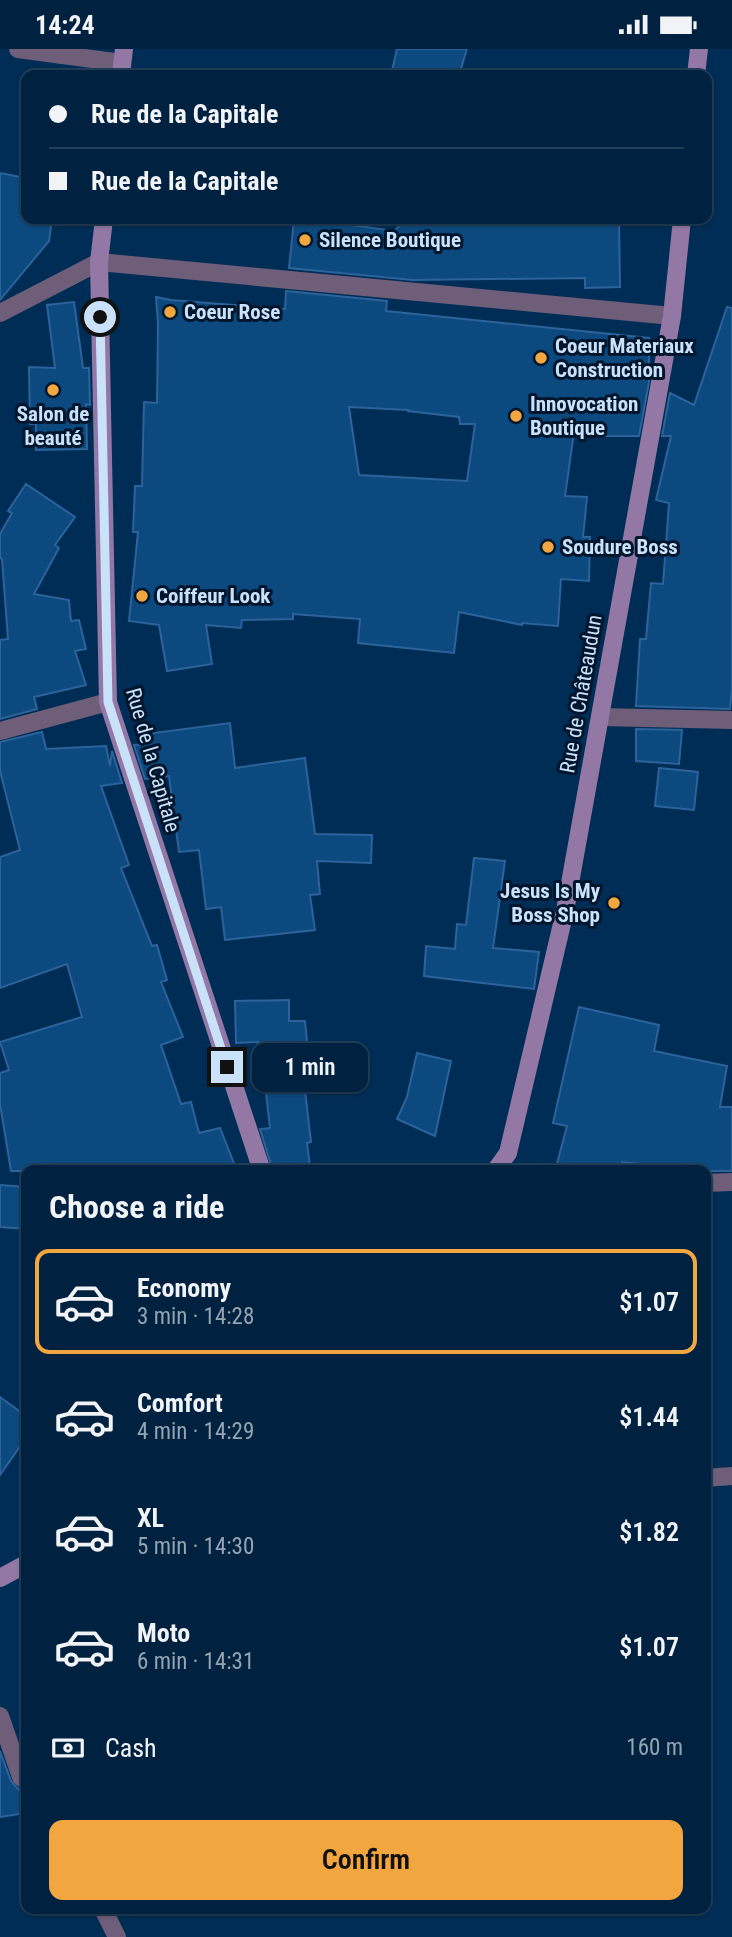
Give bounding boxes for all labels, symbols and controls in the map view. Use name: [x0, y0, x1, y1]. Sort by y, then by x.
text: 14:24: [35, 10, 95, 40]
text: Rue de la Capitale: [91, 99, 278, 129]
text: Rue de la Capitale: [91, 166, 278, 196]
place label: Silence Boutique: [319, 228, 461, 252]
marker: Silence Boutique: [297, 232, 313, 248]
place label: Coeur Rose: [184, 300, 280, 324]
route start: [84, 301, 116, 333]
marker: Coeur Rose: [162, 304, 178, 320]
place label: Coeur Materiaux Construction: [555, 334, 694, 382]
marker: Coeur Materiaux Construction: [533, 350, 549, 366]
marker: Salon de beauté: [45, 382, 61, 398]
place label: Innovocation Boutique: [530, 392, 638, 440]
place label: Salon de beauté: [17, 402, 89, 450]
marker: Innovocation Boutique: [508, 408, 524, 424]
place label: Soudure Boss: [562, 535, 678, 559]
marker: Soudure Boss: [540, 539, 556, 555]
place label: Coiffeur Look: [156, 584, 271, 608]
marker: Coiffeur Look: [134, 588, 150, 604]
street label: Rue de Châteaudun: [555, 613, 607, 775]
street label: Rue de la Capitale: [121, 685, 185, 835]
place label: Jesus Is My Boss Shop: [500, 879, 601, 927]
marker: Jesus Is My Boss Shop: [606, 895, 622, 911]
callout: 1 min: [252, 1042, 367, 1091]
route end: [211, 1051, 243, 1083]
text: 1 min: [285, 1054, 335, 1081]
text: Choose a ride: [49, 1188, 224, 1226]
icon: car: [53, 1270, 116, 1333]
text: Economy: [137, 1273, 231, 1303]
text: $1.07: [619, 1287, 679, 1317]
text: 3 min · 14:28: [137, 1303, 254, 1330]
icon: car: [53, 1385, 116, 1448]
text: Comfort: [137, 1388, 223, 1418]
text: $1.44: [619, 1402, 679, 1432]
text: 4 min · 14:29: [137, 1418, 254, 1445]
icon: car: [53, 1500, 116, 1563]
text: XL: [137, 1503, 164, 1533]
text: $1.82: [619, 1517, 679, 1547]
text: 5 min · 14:30: [137, 1533, 254, 1560]
icon: car: [53, 1615, 116, 1678]
text: Moto: [137, 1618, 190, 1648]
text: $1.07: [619, 1632, 679, 1662]
text: 6 min · 14:31: [137, 1648, 254, 1675]
icon: cash: [49, 1729, 87, 1767]
text: Cash: [105, 1733, 157, 1763]
text: 160 m: [626, 1734, 683, 1761]
button: Confirm: [49, 1820, 683, 1900]

